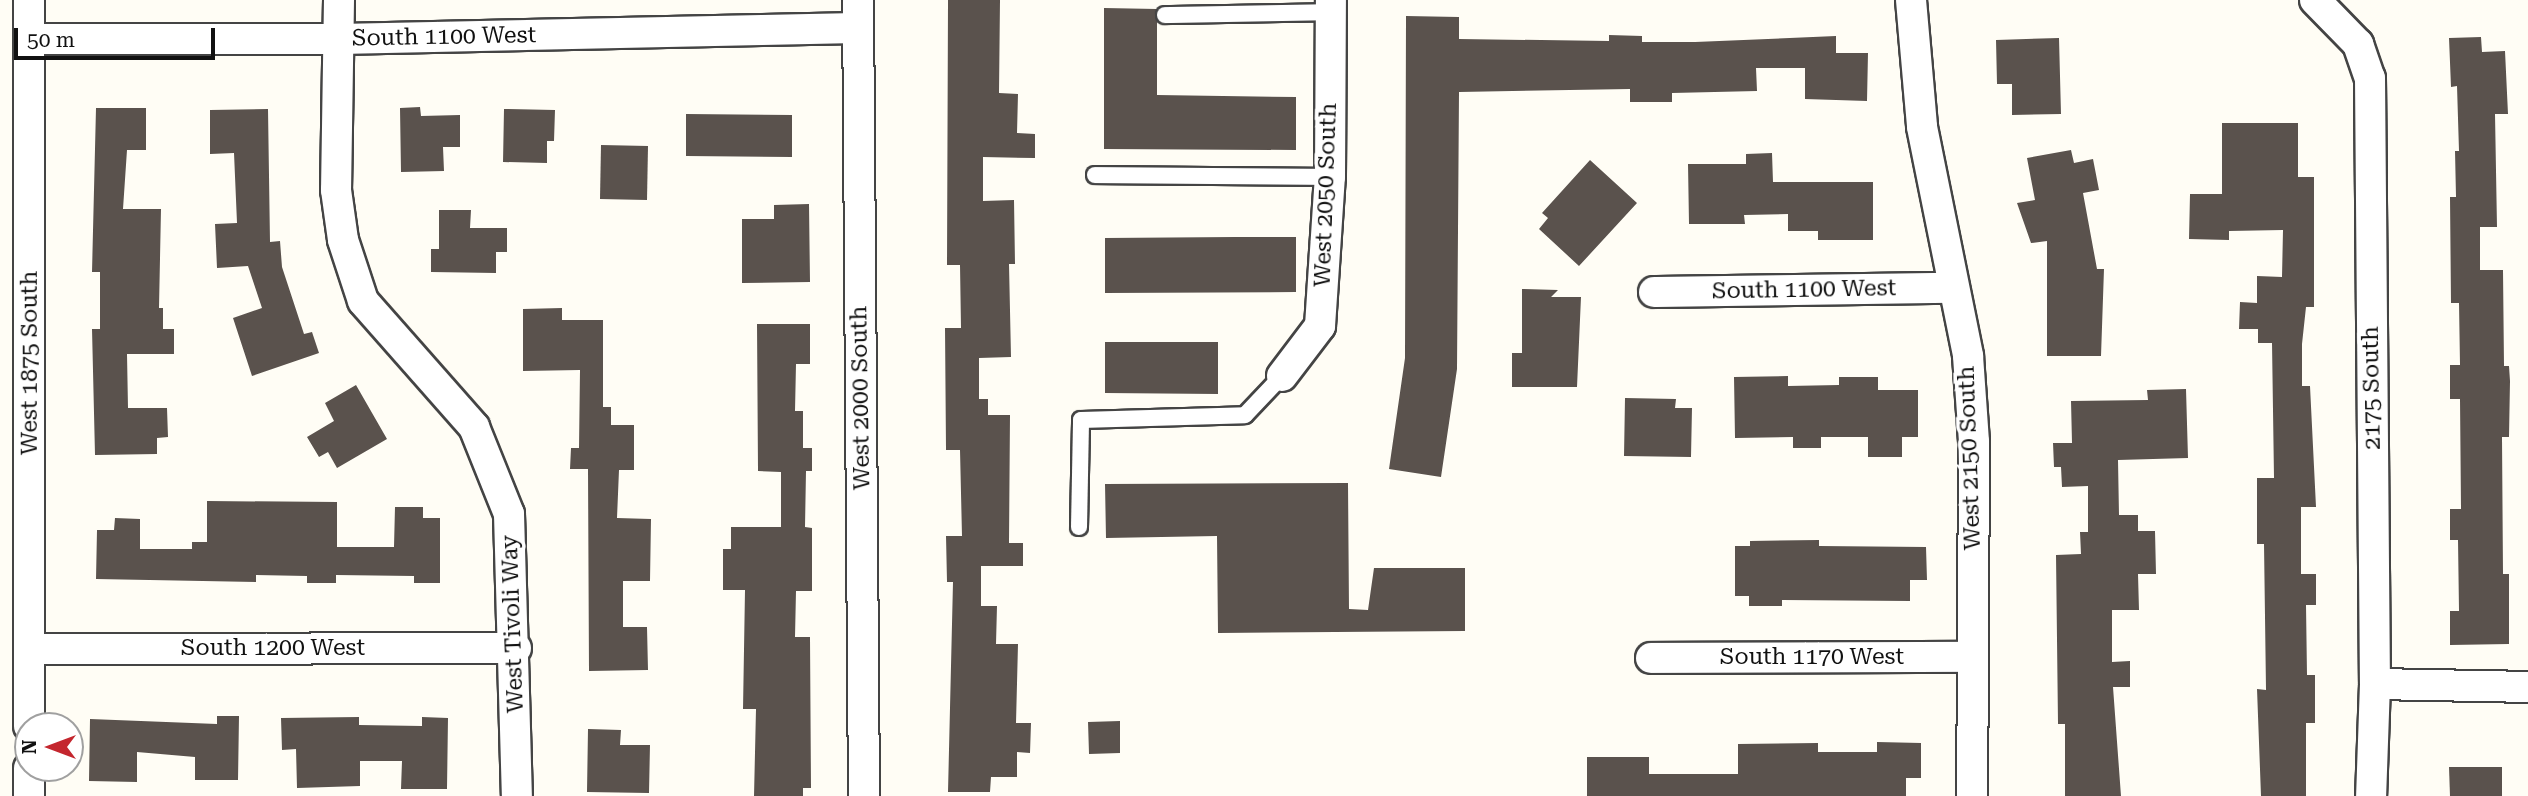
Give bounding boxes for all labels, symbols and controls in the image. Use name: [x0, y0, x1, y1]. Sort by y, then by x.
scale bar: [18, 14, 219, 58]
street label: South 1100 West: [352, 22, 536, 52]
text: 50 m: [27, 28, 75, 52]
street label: West 2050 South: [1309, 102, 1343, 288]
street label: West 1875 South: [16, 271, 44, 455]
street label: South 1100 West: [1712, 275, 1896, 305]
street label: West 2000 South: [846, 306, 876, 490]
street label: 2175 South: [2357, 326, 2387, 450]
street label: West 2150 South: [1953, 365, 1987, 551]
street label: West Tivoli Way: [496, 534, 530, 714]
street label: South 1200 West: [181, 634, 365, 662]
street label: South 1170 West: [1720, 643, 1904, 671]
north arrow: [14, 712, 84, 782]
text: N: [18, 740, 41, 754]

